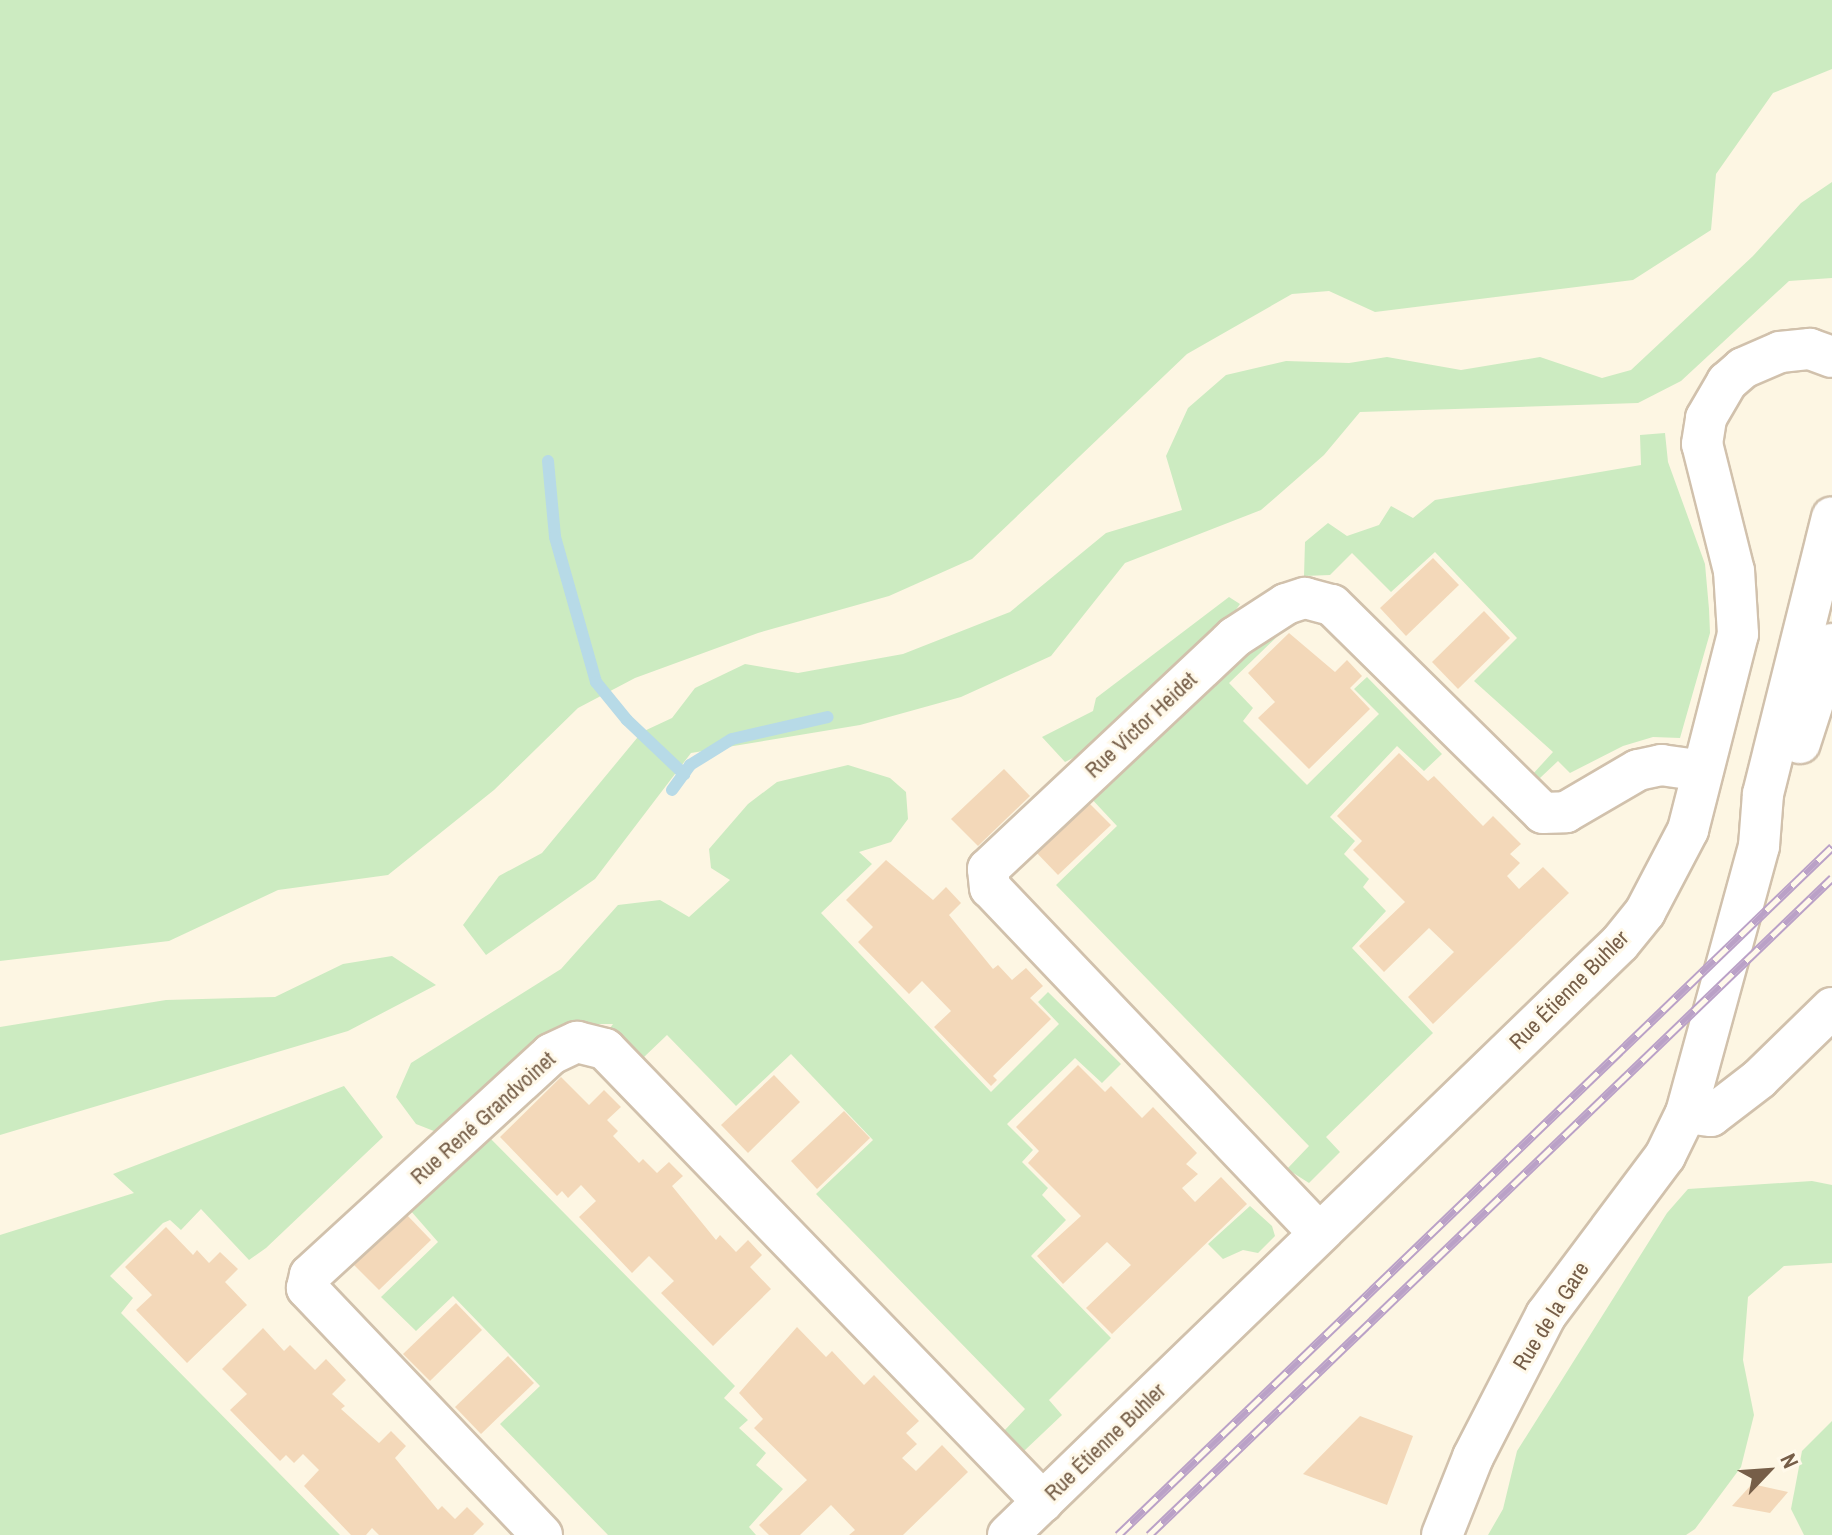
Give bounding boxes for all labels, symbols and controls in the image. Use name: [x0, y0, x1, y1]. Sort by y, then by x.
street label: Rue Victor Heidet: [1080, 667, 1202, 783]
street label: Rue Étienne Buhler: [1504, 925, 1634, 1055]
street label: Rue René Grandvoinet: [405, 1046, 561, 1190]
street label: Rue de la Gare: [1507, 1257, 1595, 1375]
street label: Rue Étienne Buhler: [1039, 1378, 1171, 1506]
north arrow: [1728, 1431, 1808, 1511]
text: N: [1773, 1449, 1806, 1473]

